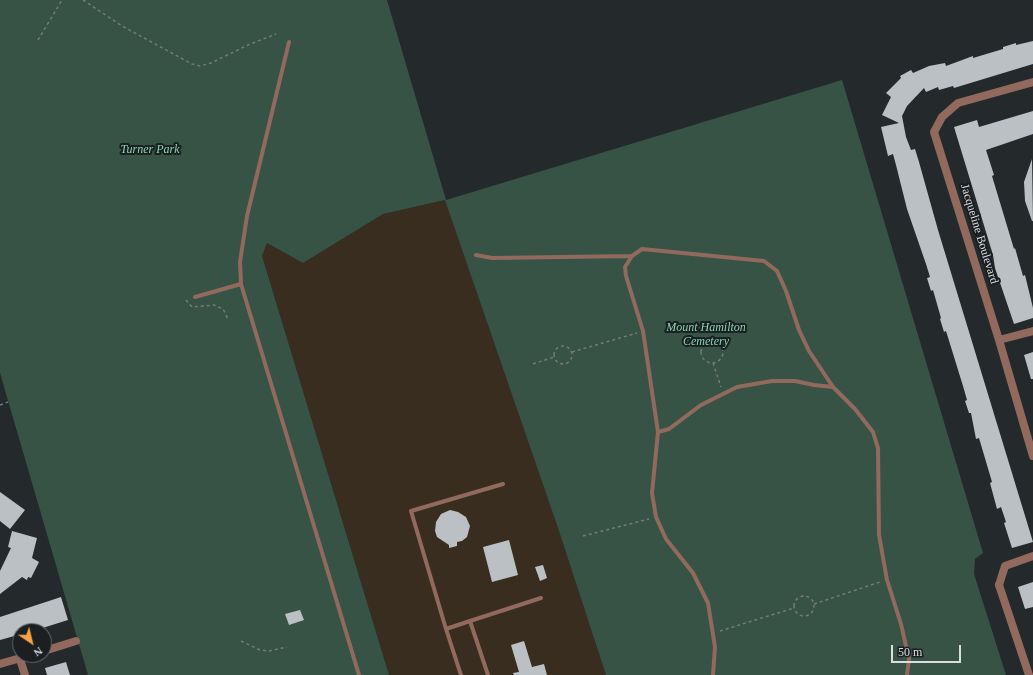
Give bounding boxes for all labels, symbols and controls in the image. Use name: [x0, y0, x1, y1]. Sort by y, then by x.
park label: Turner Park: [120, 143, 180, 157]
street label: Jacqueline Boulevard: [957, 182, 1001, 286]
park label: Mount Hamilton Cemetery: [666, 321, 746, 349]
north arrow: [12, 623, 52, 663]
scale bar: [893, 637, 963, 663]
text: N: [32, 645, 45, 659]
text: 50 m: [898, 645, 922, 659]

